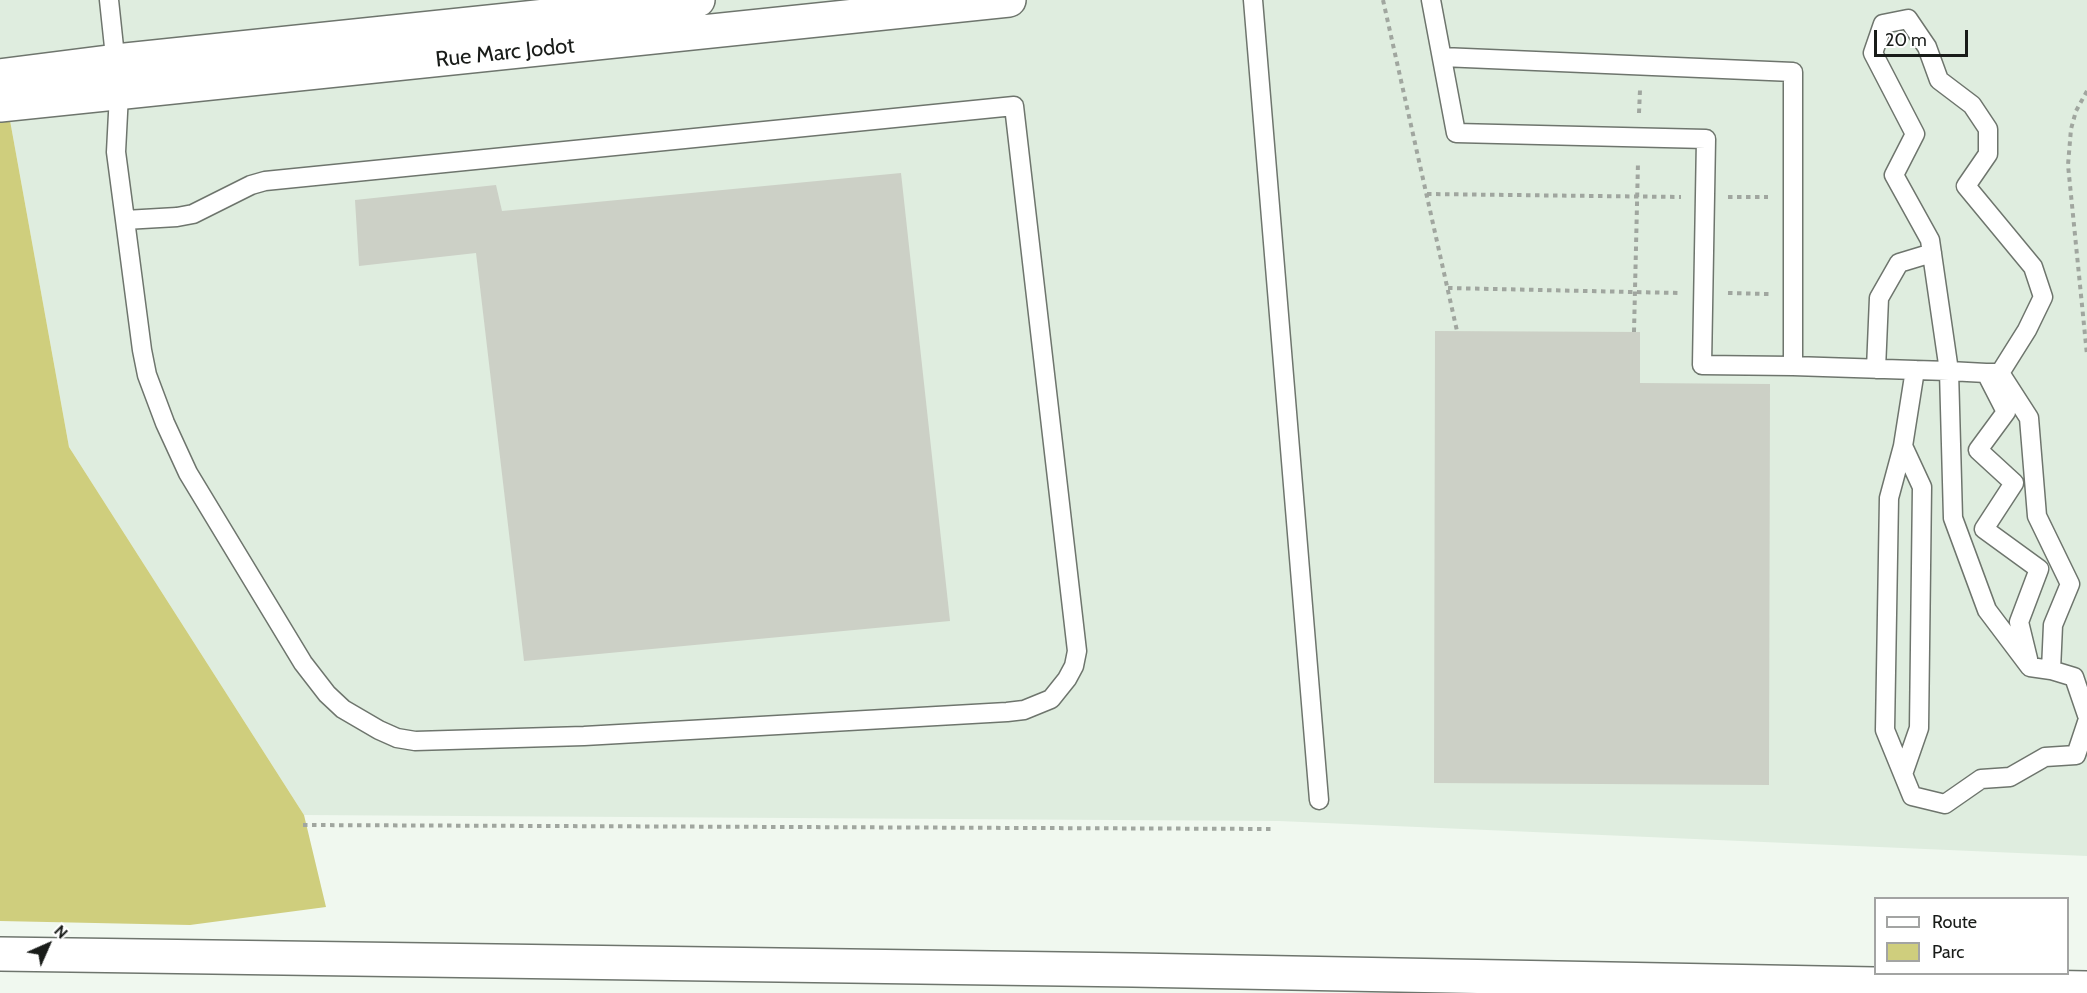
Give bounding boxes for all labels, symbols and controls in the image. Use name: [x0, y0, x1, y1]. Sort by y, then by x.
scale bar: [1877, 18, 1972, 56]
text: 20 m: [1885, 29, 1927, 51]
street label: Rue Marc Jodot: [434, 33, 576, 73]
legend: [1874, 897, 2069, 975]
text: Route: [1932, 911, 1977, 933]
north arrow: [18, 915, 78, 975]
text: N: [50, 921, 72, 943]
text: Parc: [1932, 941, 1964, 963]

